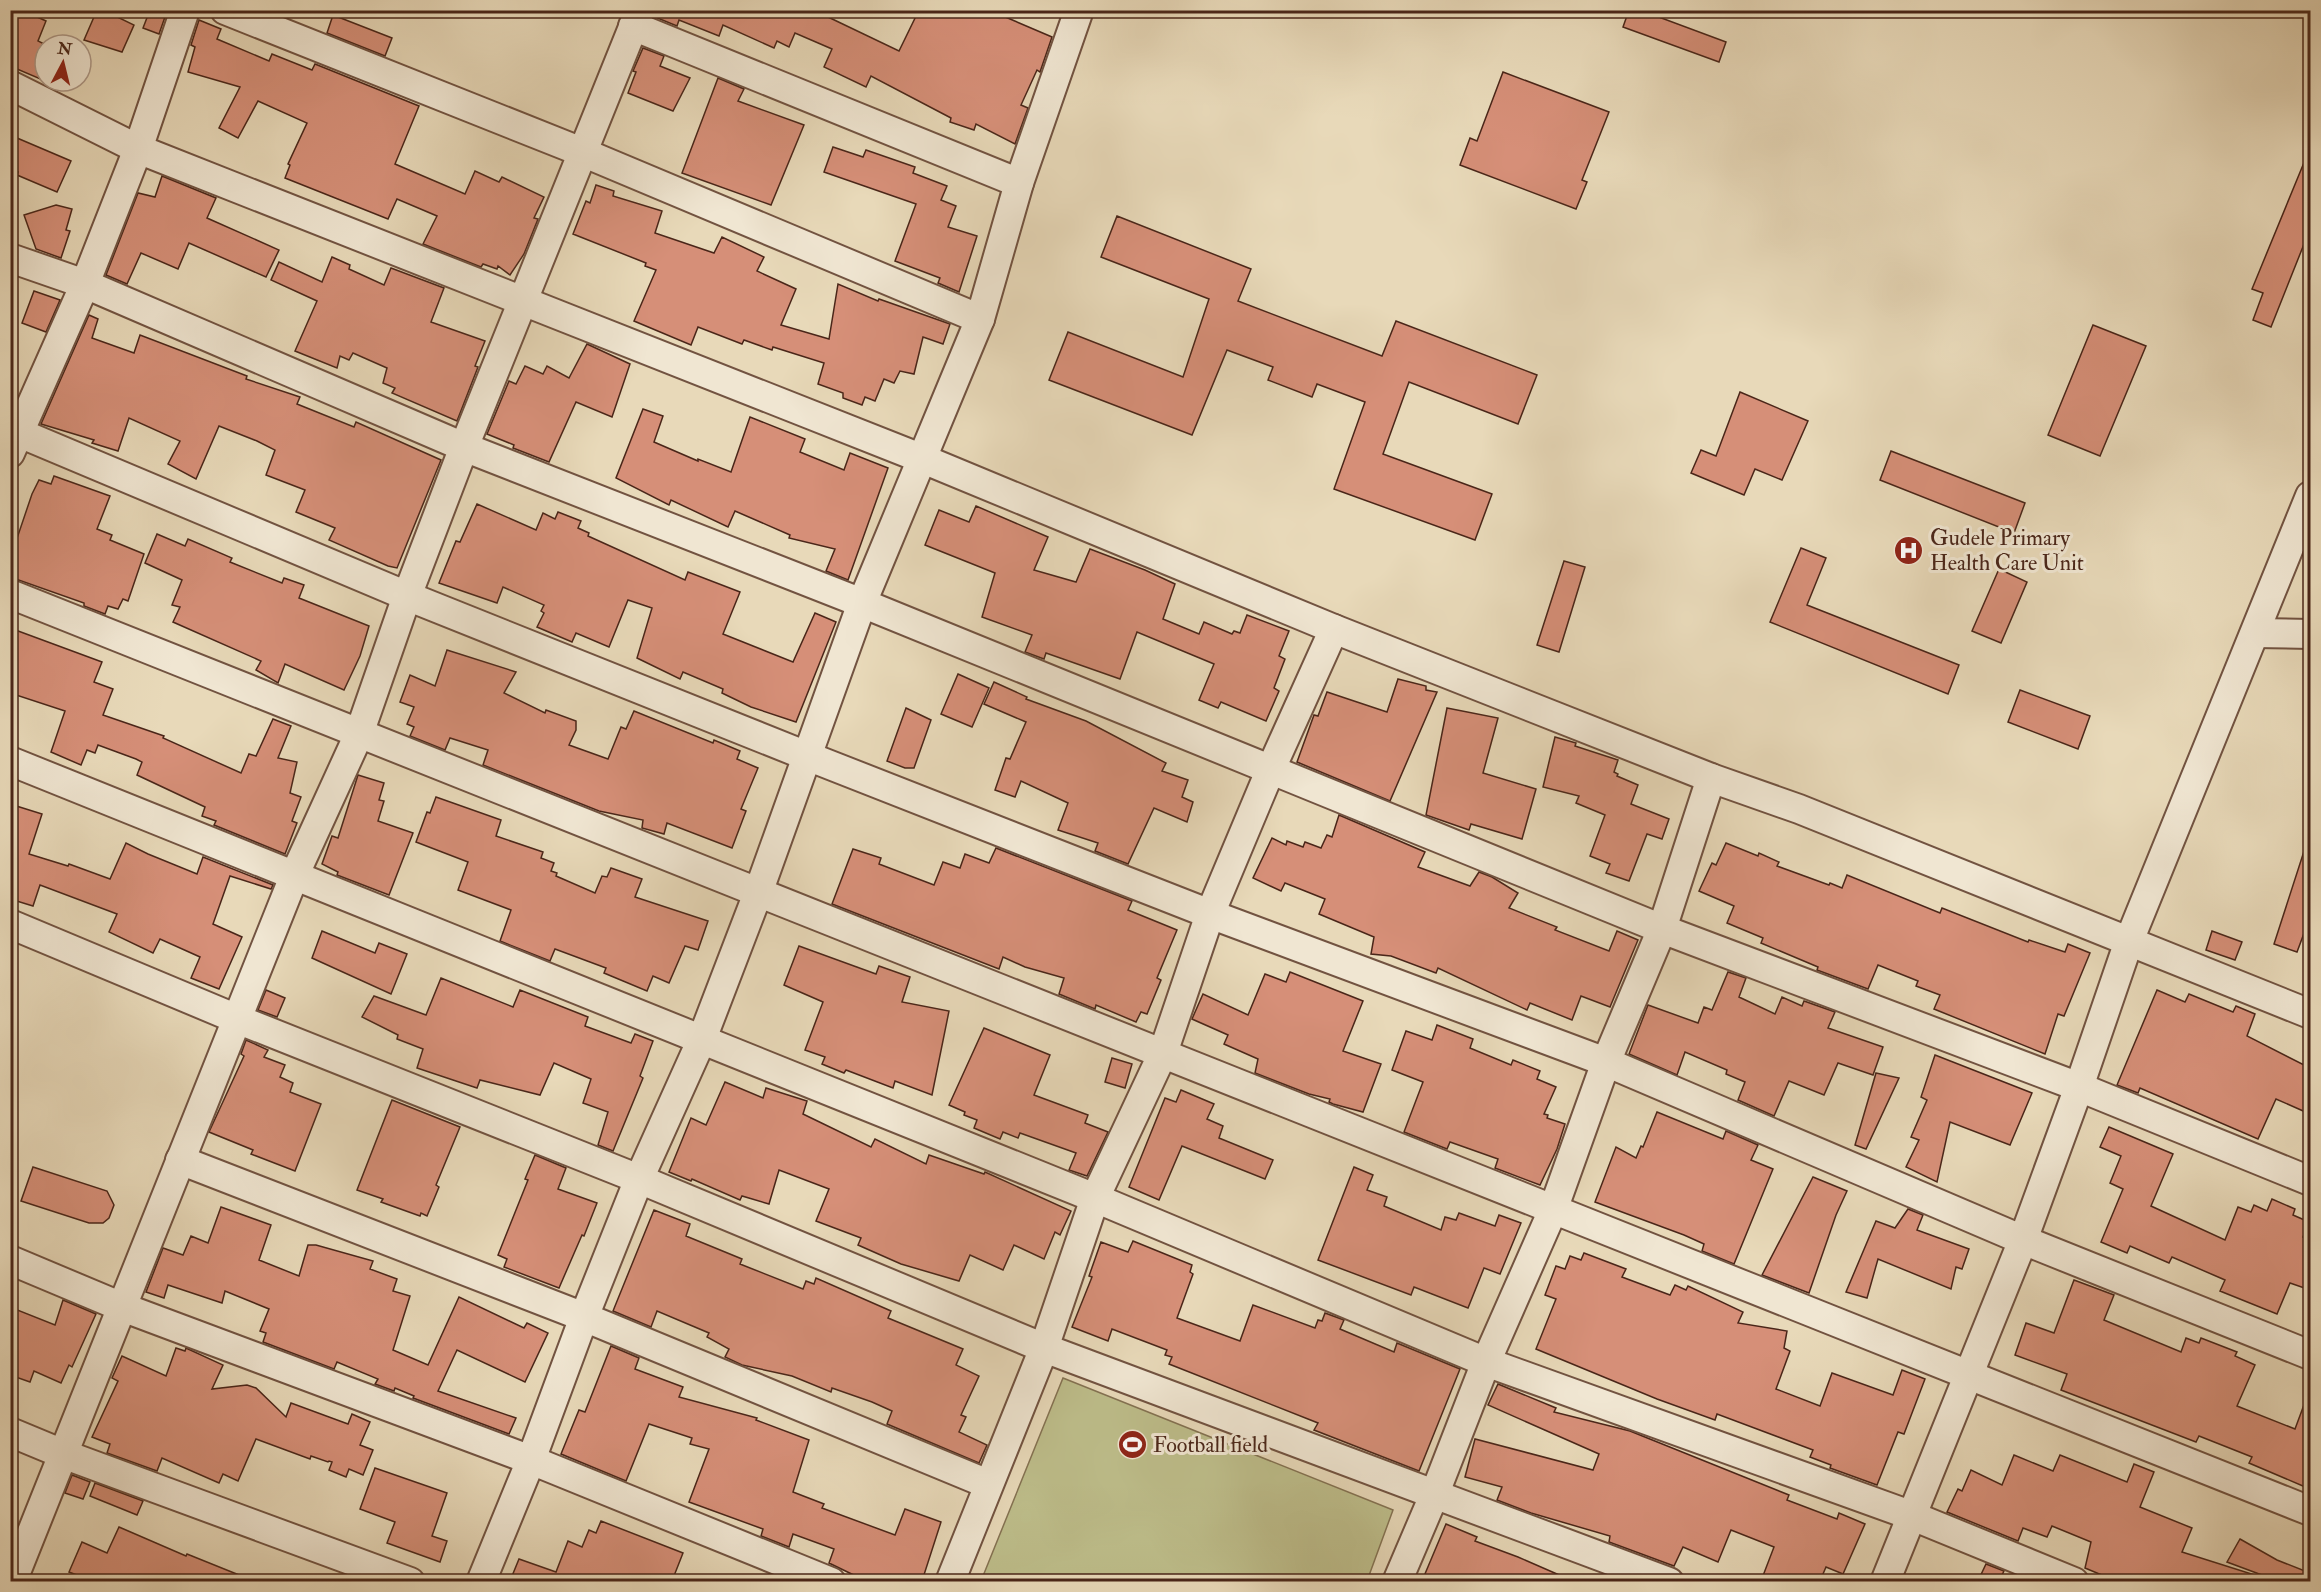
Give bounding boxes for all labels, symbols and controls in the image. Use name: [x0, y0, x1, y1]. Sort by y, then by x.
north arrow: [33, 33, 93, 93]
text: N: [55, 38, 74, 60]
place label: Gudele Primary Health Care Unit: [1930, 524, 2084, 577]
hospital icon: Gudele Primary Health Care Unit: [1893, 534, 1925, 566]
sports icon: Football field: [1116, 1428, 1148, 1460]
place label: Football field: [1153, 1431, 1268, 1459]

